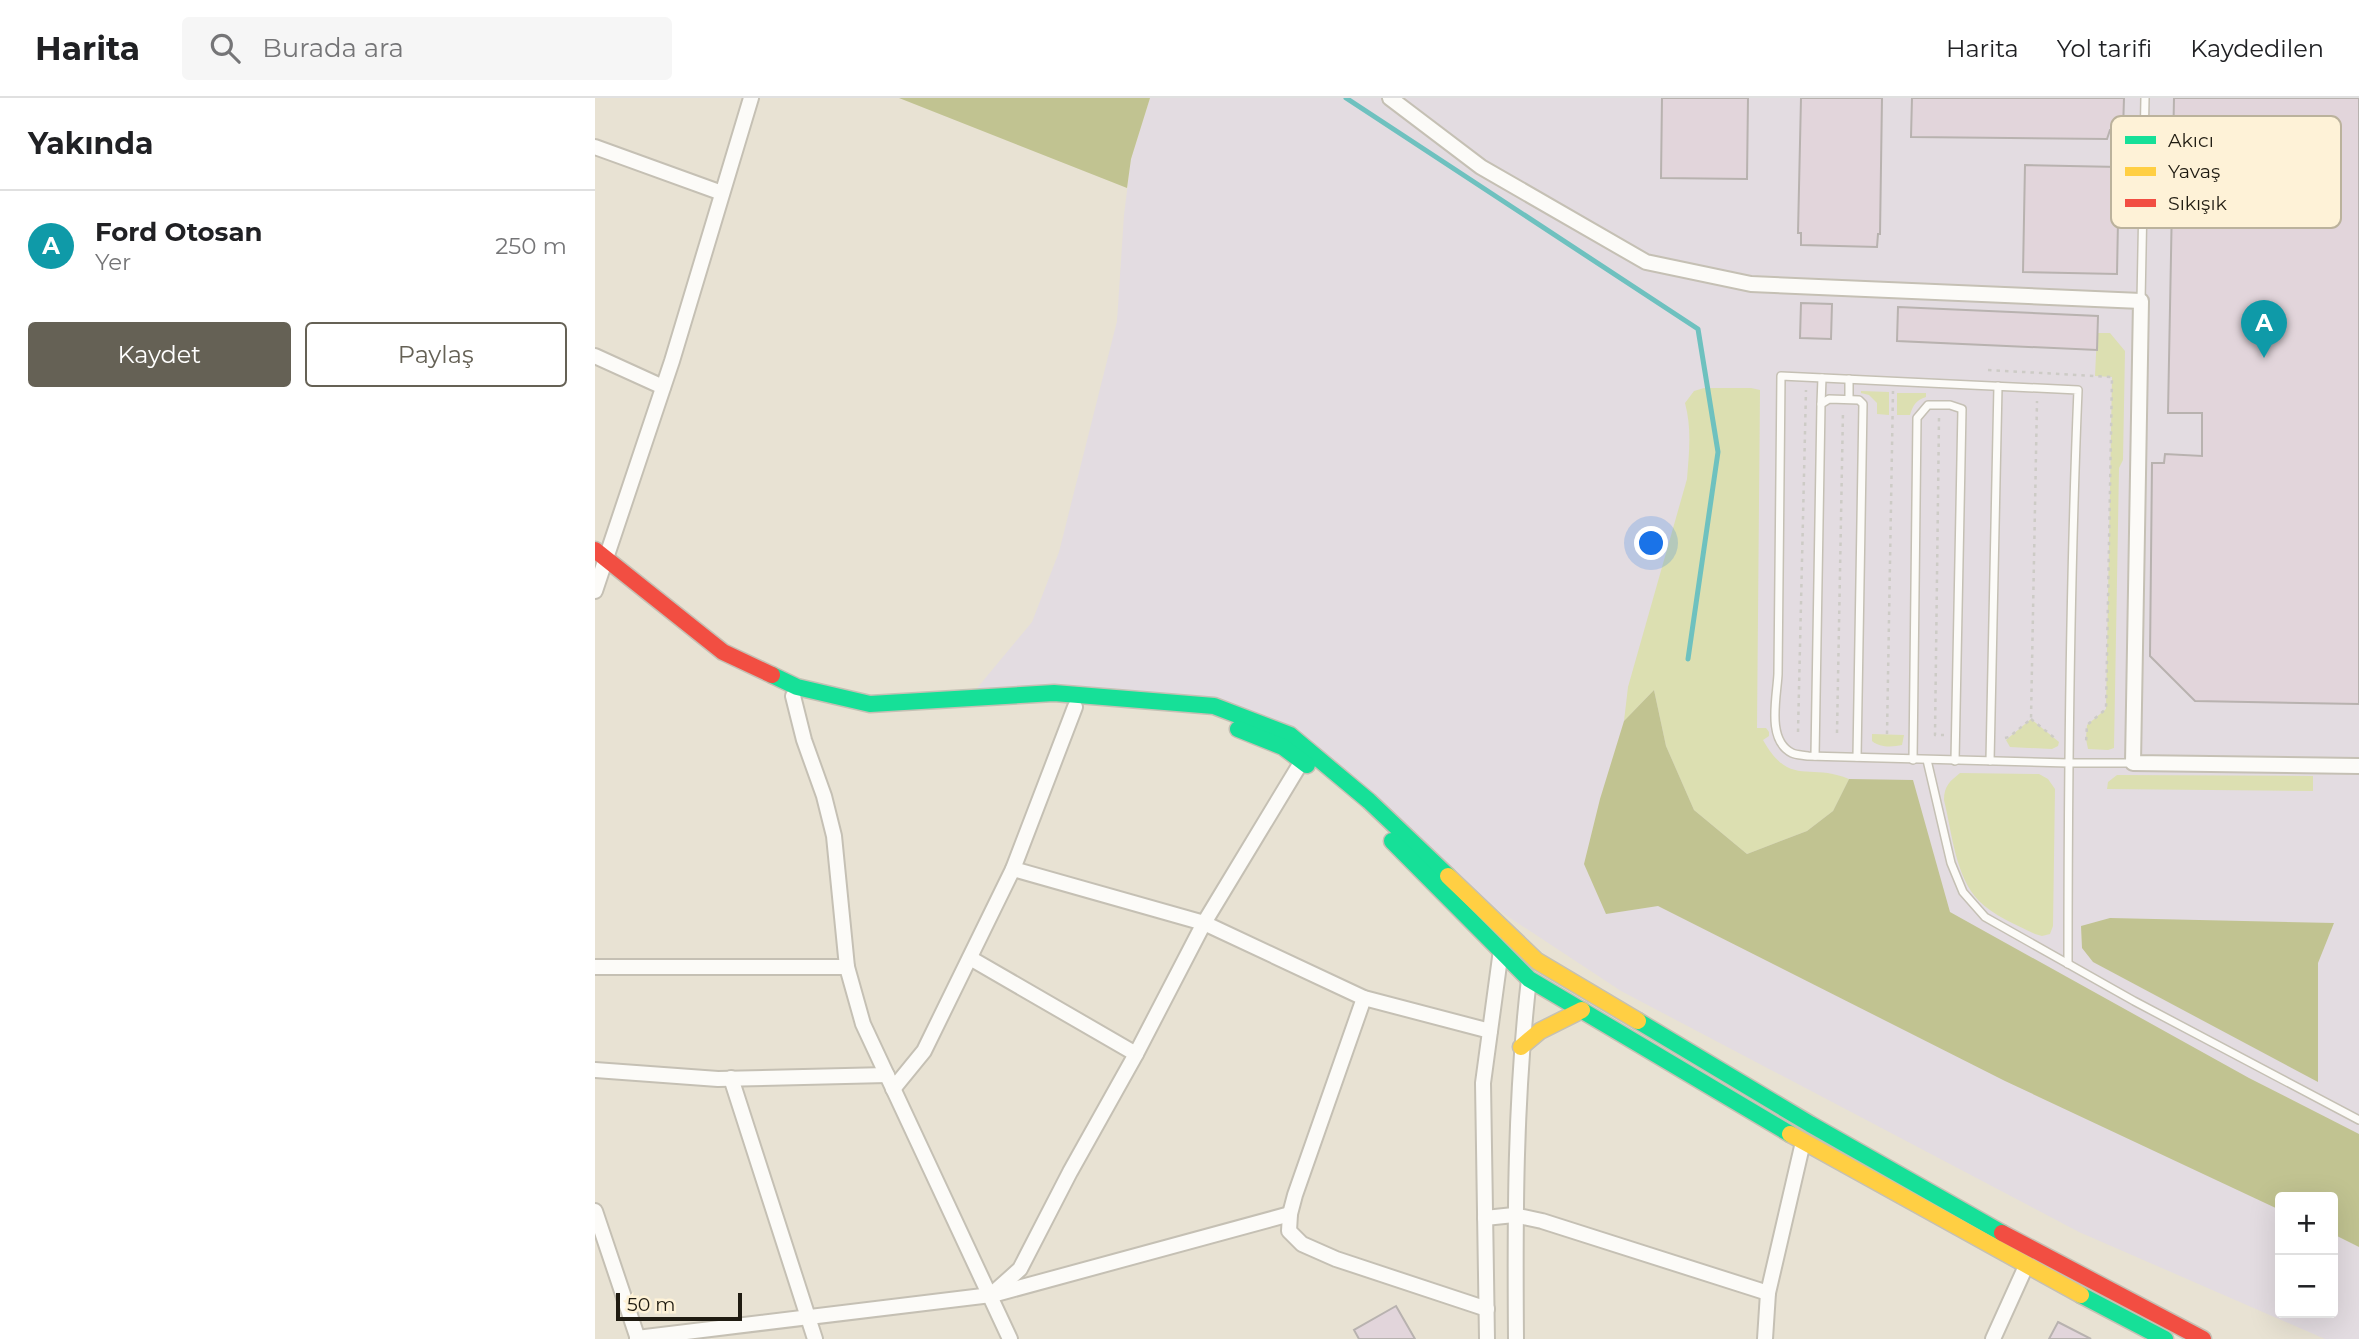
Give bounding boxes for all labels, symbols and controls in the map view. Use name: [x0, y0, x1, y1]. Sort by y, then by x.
search box: [182, 17, 672, 80]
text: Harita: [35, 28, 140, 68]
icon: search: [206, 29, 244, 67]
text: Burada ara: [262, 32, 404, 64]
text: Harita: [1946, 34, 2019, 63]
text: Yol tarifi: [2057, 34, 2152, 63]
text: Kaydedilen: [2190, 34, 2324, 63]
legend: [2111, 116, 2341, 228]
text: Yakında: [28, 125, 154, 162]
text: Akıcı: [2168, 129, 2214, 152]
text: Yavaş: [2168, 160, 2220, 183]
text: Sıkışık: [2168, 192, 2228, 215]
text: Ford Otosan: [95, 216, 262, 248]
text: A: [42, 232, 60, 260]
text: 250 m: [495, 232, 567, 260]
text: Yer: [95, 248, 131, 276]
pin: A: [2241, 300, 2287, 358]
button: Kaydet: [28, 322, 291, 387]
button: Paylaş: [305, 322, 567, 387]
your location: [1634, 526, 1668, 560]
map controls: [2275, 1192, 2338, 1318]
button: +: [2275, 1192, 2338, 1255]
button: −: [2275, 1255, 2338, 1318]
scale bar: [616, 1290, 742, 1322]
text: 50 m: [627, 1293, 675, 1316]

